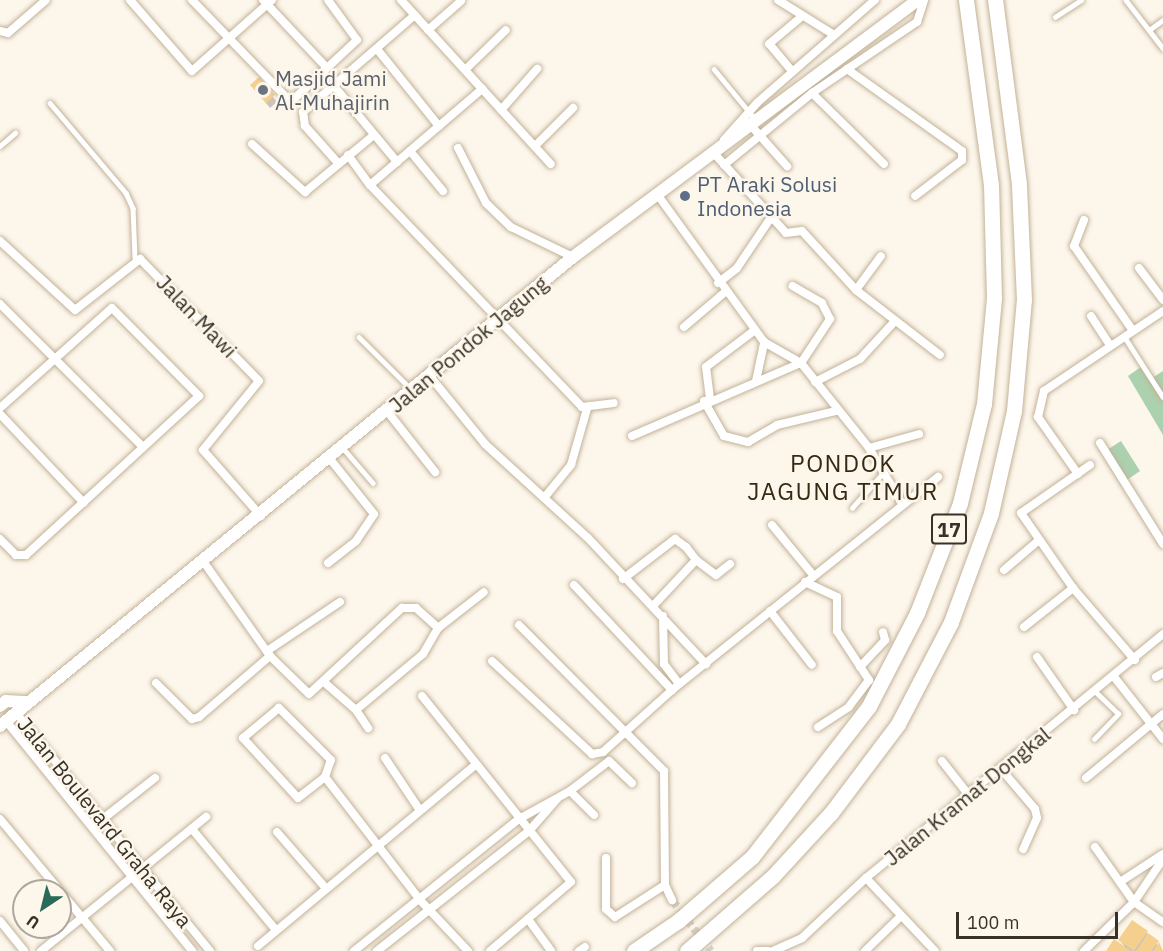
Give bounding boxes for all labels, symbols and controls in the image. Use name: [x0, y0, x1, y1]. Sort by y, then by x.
place label: Masjid Jami Al-Muhajirin: [275, 65, 390, 115]
marker: Masjid Jami Al-Muhajirin: [256, 83, 270, 97]
place label: PT Araki Solusi Indonesia: [697, 171, 837, 221]
marker: PT Araki Solusi Indonesia: [678, 189, 692, 203]
street label: Jalan Mawi: [151, 269, 243, 363]
street label: Jalan Pondok Jagung: [383, 270, 553, 418]
district label: PONDOK JAGUNG TIMUR: [747, 450, 939, 506]
road number: 17: [931, 512, 967, 546]
street label: Jalan Boulevard Graha Raya: [12, 712, 198, 932]
street label: Jalan Kramat Dongkal: [879, 721, 1055, 871]
north arrow: [12, 879, 72, 939]
scale bar: [959, 900, 1121, 938]
text: U: [23, 911, 43, 933]
text: 100 m: [967, 911, 1019, 934]

